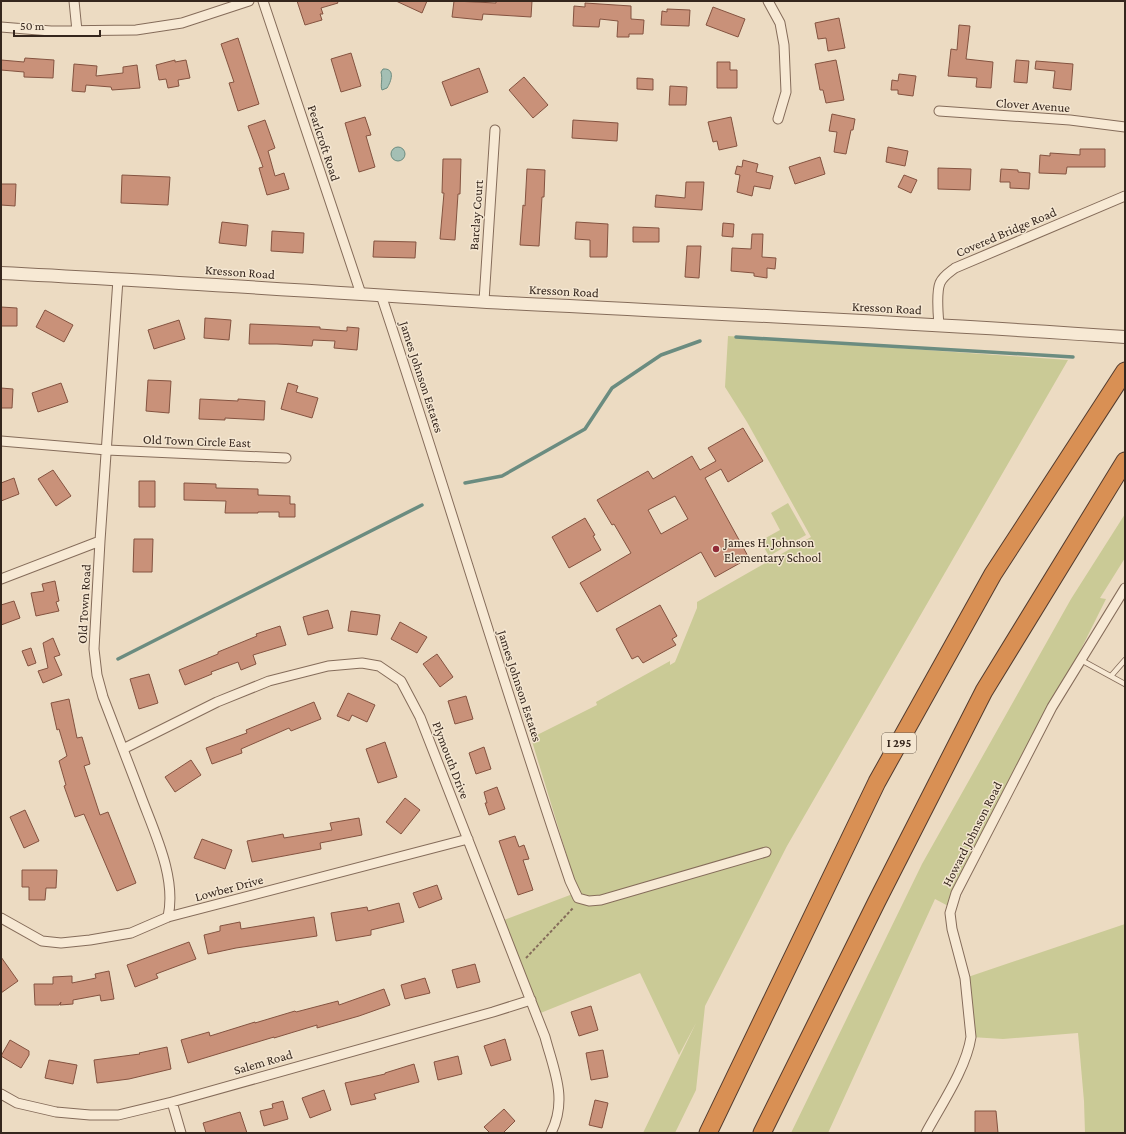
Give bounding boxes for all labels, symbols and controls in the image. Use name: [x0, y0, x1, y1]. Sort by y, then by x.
scale bar: [14, 12, 100, 38]
text: 50 m: [20, 19, 45, 33]
street label: Clover Avenue: [995, 95, 1071, 115]
street label: Pearlcroft Road: [305, 103, 343, 183]
street label: Barclay Court: [466, 179, 486, 251]
street label: Covered Bridge Road: [954, 204, 1059, 260]
street label: Kresson Road: [205, 262, 276, 282]
street label: Kresson Road: [529, 282, 599, 300]
street label: Kresson Road: [852, 299, 922, 317]
street label: James Johnson Estates: [397, 318, 447, 435]
street label: Old Town Circle East: [143, 432, 252, 450]
place label: James H. Johnson Elementary School: [723, 535, 822, 565]
marker: James H. Johnson Elementary School: [711, 544, 721, 554]
street label: Old Town Road: [74, 564, 94, 644]
street label: James Johnson Estates: [495, 627, 545, 744]
street label: Plymouth Drive: [429, 719, 473, 801]
road number: I 295: [882, 733, 916, 753]
street label: Howard Johnson Road: [939, 779, 1005, 889]
street label: Lowber Drive: [193, 872, 265, 904]
street label: Salem Road: [232, 1046, 294, 1078]

